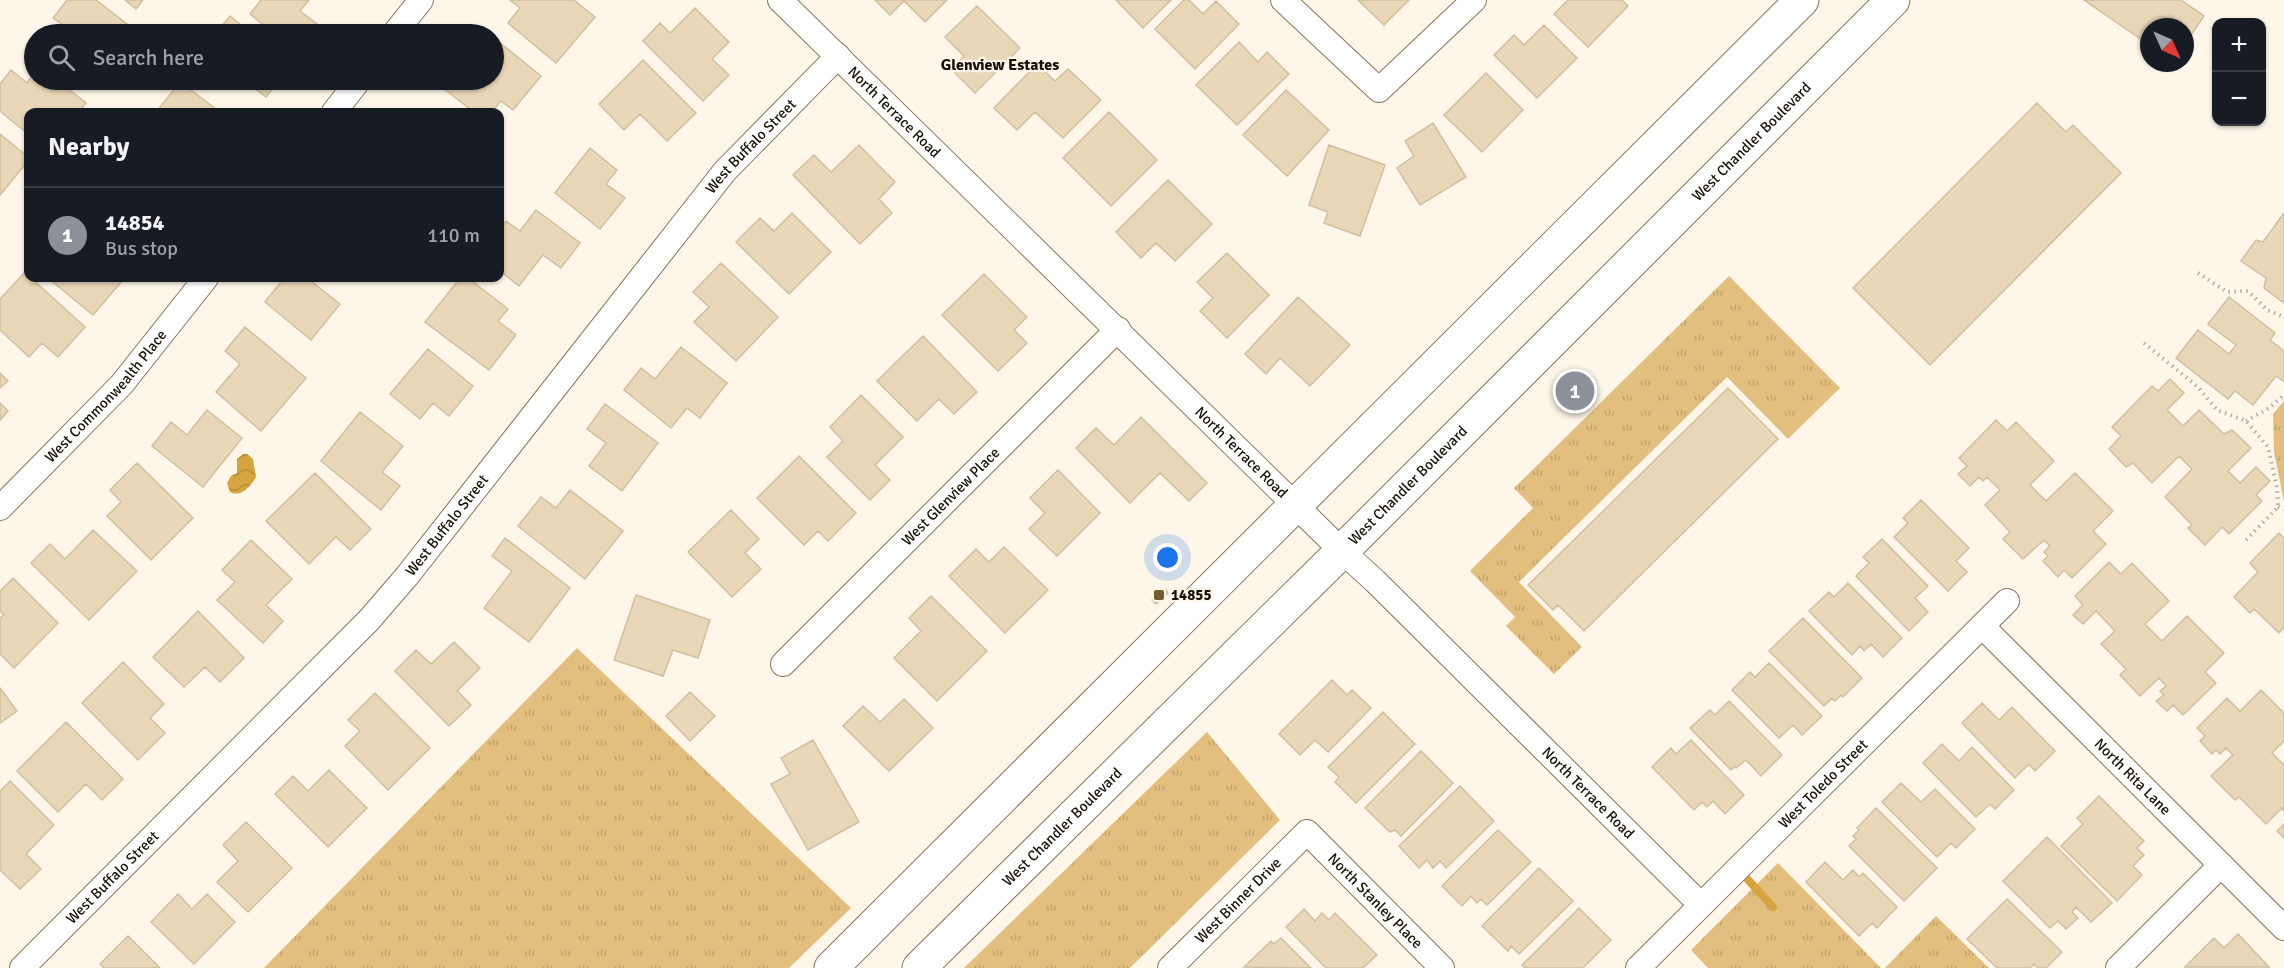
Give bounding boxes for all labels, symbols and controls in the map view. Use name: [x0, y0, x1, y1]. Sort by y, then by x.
north arrow: [2140, 18, 2194, 72]
map controls: [2212, 18, 2266, 126]
button: +: [2212, 18, 2266, 72]
search box: [24, 24, 504, 90]
icon: search: [45, 41, 78, 74]
text: Search here: [93, 44, 204, 71]
district label: Glenview Estates: [941, 55, 1059, 75]
street label: North Terrace Road: [844, 63, 944, 161]
button: −: [2212, 72, 2266, 126]
street label: West Chandler Boulevard: [1688, 78, 1815, 205]
street label: West Buffalo Street: [702, 95, 800, 197]
text: Nearby: [48, 131, 129, 163]
text: 14854: [105, 209, 164, 236]
text: 1: [62, 223, 73, 248]
text: 110 m: [427, 223, 480, 248]
text: Bus stop: [105, 236, 178, 261]
street label: West Commonwealth Place: [41, 326, 170, 466]
pin: 1: [1556, 368, 1594, 414]
street label: North Terrace Road: [1191, 403, 1291, 502]
street label: West Chandler Boulevard: [1345, 422, 1471, 548]
street label: West Glenview Place: [898, 444, 1003, 549]
street label: West Buffalo Street: [401, 471, 492, 580]
your location: [1153, 543, 1182, 572]
place label: 14855: [1171, 586, 1212, 604]
marker: 14855: [1152, 588, 1166, 602]
street label: North Rita Lane: [2091, 735, 2175, 819]
street label: West Toledo Street: [1775, 736, 1872, 832]
street label: North Terrace Road: [1538, 743, 1638, 842]
street label: West Chandler Boulevard: [999, 764, 1126, 890]
street label: West Buffalo Street: [62, 827, 162, 928]
street label: North Stanley Place: [1324, 849, 1426, 952]
street label: West Binner Drive: [1191, 854, 1285, 947]

